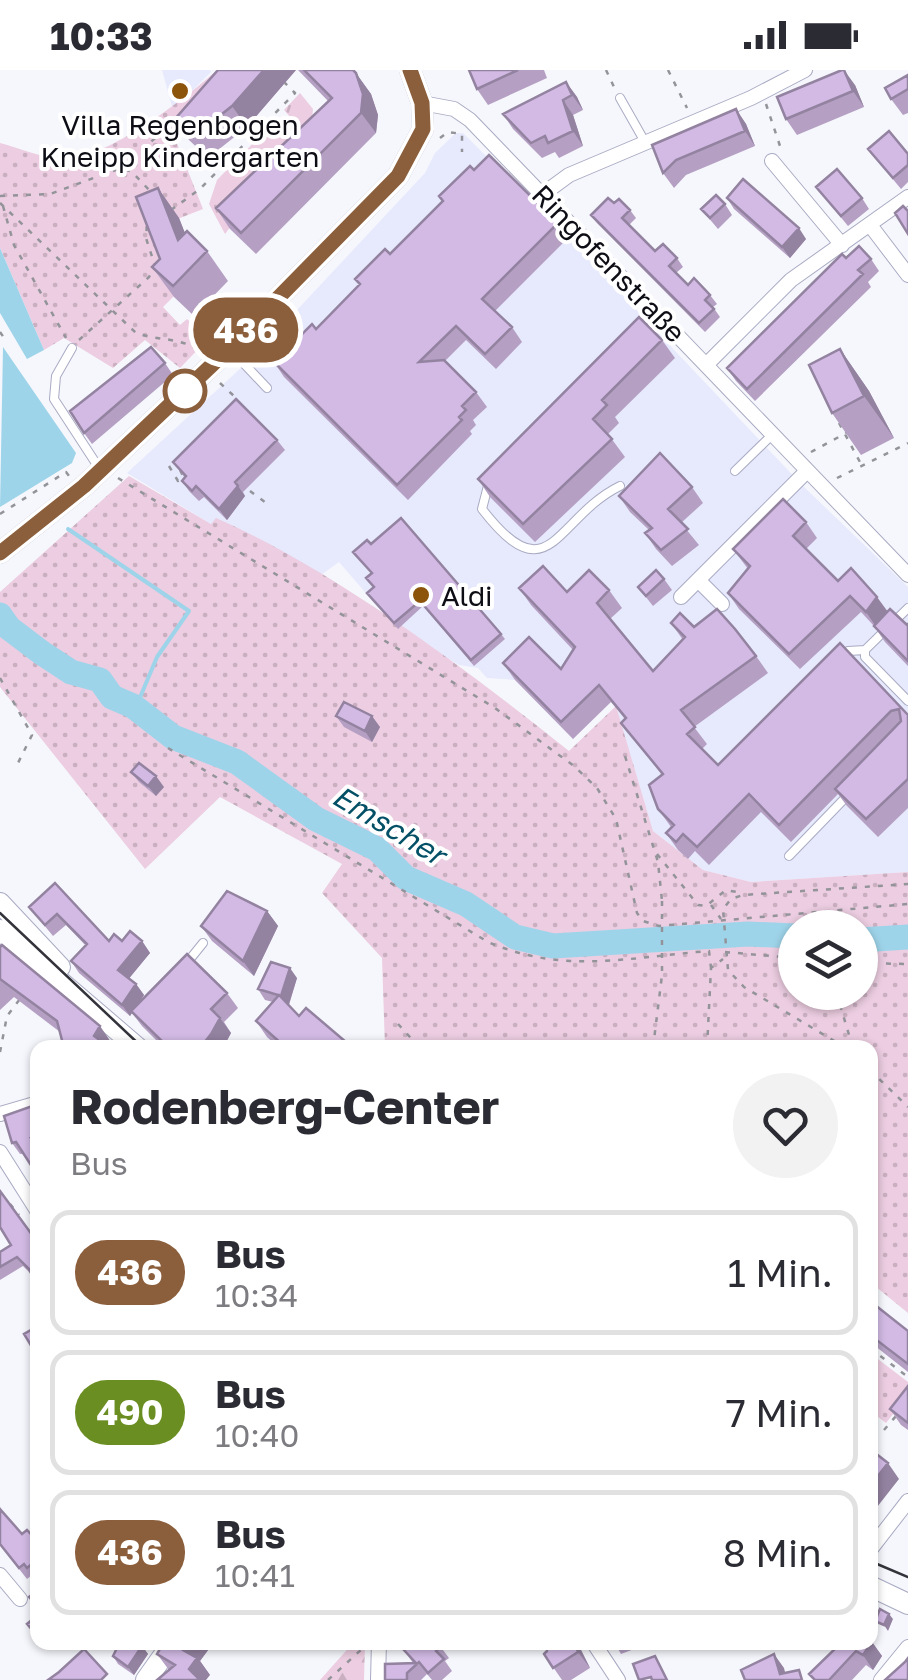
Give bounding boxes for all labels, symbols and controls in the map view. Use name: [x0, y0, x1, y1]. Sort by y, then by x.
text: 10:33: [50, 13, 153, 58]
marker: Villa Regenbogen Kneipp Kindergarten: [169, 80, 191, 102]
place label: Villa Regenbogen Kneipp Kindergarten: [40, 108, 320, 173]
street label: Ringofenstraße: [526, 177, 692, 349]
line badge: 436: [188, 298, 304, 362]
text: 436: [213, 309, 279, 351]
unlabelled marker: [164, 370, 206, 412]
place label: Aldi: [441, 579, 493, 612]
marker: Aldi: [410, 584, 432, 606]
water label: Emscher: [326, 777, 455, 875]
map controls: [778, 910, 878, 1010]
button: layers: [778, 910, 878, 1010]
button: heart: [733, 1073, 838, 1178]
text: Rodenberg-Center: [70, 1077, 500, 1135]
text: Bus: [70, 1144, 128, 1182]
text: Bus: [215, 1231, 286, 1276]
text: 1 Min.: [727, 1250, 833, 1295]
text: 436: [97, 1251, 163, 1293]
text: 10:34: [215, 1276, 298, 1314]
text: Bus: [215, 1371, 286, 1416]
text: 7 Min.: [726, 1390, 833, 1435]
text: 490: [97, 1391, 163, 1433]
text: 10:40: [215, 1416, 299, 1454]
text: Bus: [215, 1511, 286, 1556]
text: 8 Min.: [723, 1530, 833, 1575]
text: 436: [97, 1531, 163, 1573]
text: 10:41: [215, 1556, 295, 1594]

